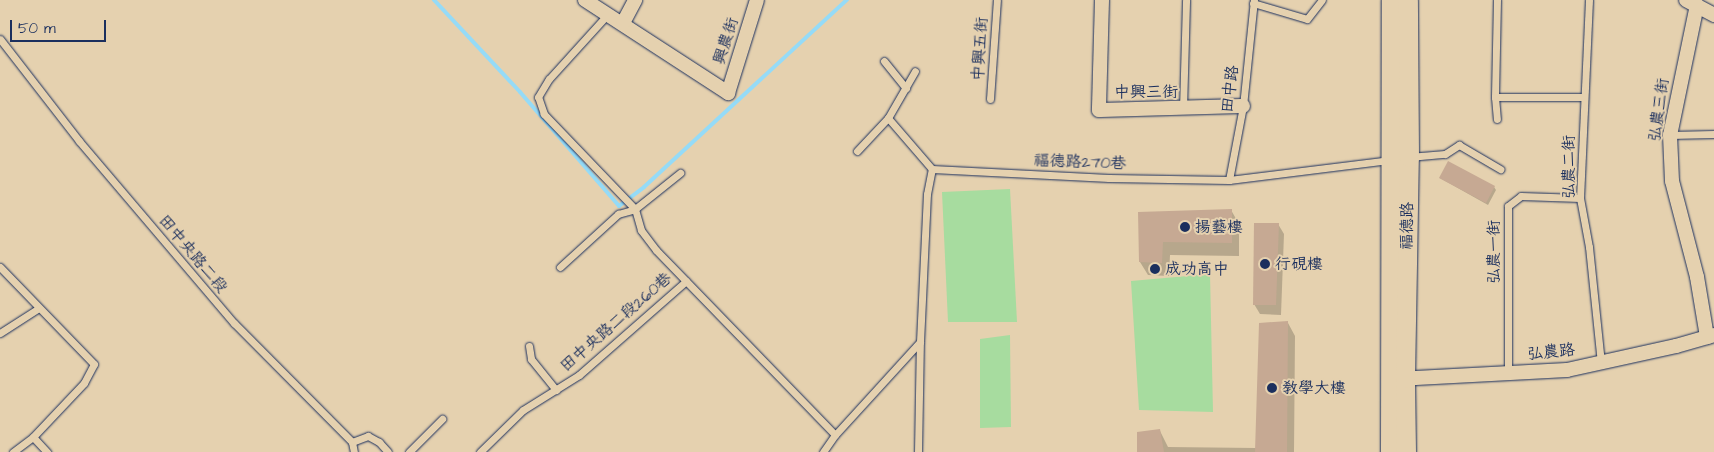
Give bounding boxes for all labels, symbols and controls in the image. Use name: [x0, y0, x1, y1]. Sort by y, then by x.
scale bar: [12, 10, 109, 42]
street label: 興農街: [709, 15, 743, 67]
street label: 中興五街: [968, 16, 992, 82]
text: 50 m: [18, 18, 56, 39]
street label: 田中路: [1218, 64, 1242, 114]
street label: 弘農三街: [1645, 77, 1673, 143]
street label: 中興三街: [1114, 82, 1178, 102]
street label: 弘農二街: [1559, 135, 1579, 199]
street label: 福德路270巷: [1033, 151, 1127, 173]
street label: 福德路: [1397, 202, 1417, 250]
street label: 田中央路二段: [155, 211, 231, 297]
place label: 揚藝樓: [1195, 217, 1243, 237]
street label: 弘農一街: [1484, 220, 1504, 284]
marker: 揚藝樓: [1179, 221, 1191, 233]
place label: 行硯樓: [1275, 254, 1323, 274]
marker: 行硯樓: [1259, 258, 1271, 270]
place label: 成功高中: [1165, 259, 1229, 279]
marker: 成功高中: [1149, 263, 1161, 275]
street label: 田中央路二段260巷: [556, 268, 676, 376]
street label: 弘農路: [1526, 340, 1576, 364]
place label: 教學大樓: [1282, 378, 1346, 398]
marker: 教學大樓: [1266, 382, 1278, 394]

